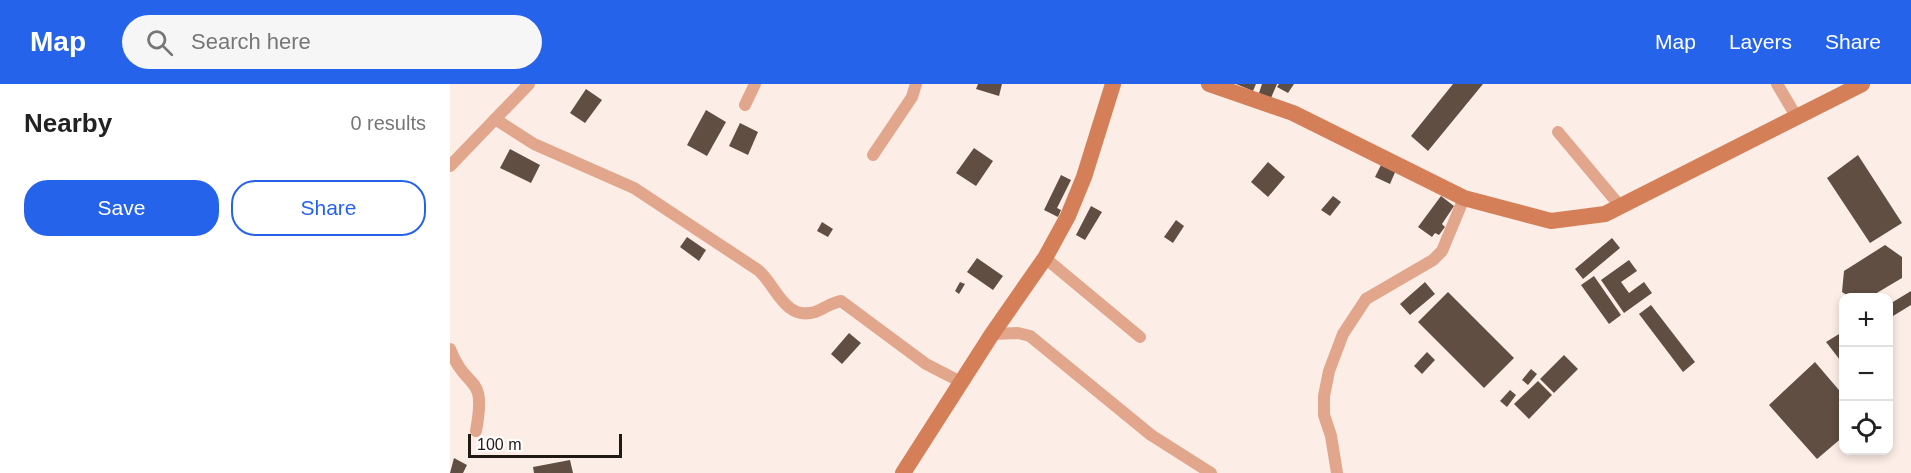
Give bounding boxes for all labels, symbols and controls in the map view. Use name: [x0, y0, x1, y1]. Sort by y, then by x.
search box: [122, 15, 542, 69]
text: Map: [30, 26, 86, 57]
icon: search: [143, 26, 176, 59]
text: Search here: [191, 29, 311, 54]
text: Map: [1655, 30, 1696, 53]
text: Layers: [1729, 30, 1792, 53]
text: Share: [1825, 30, 1881, 53]
text: Nearby: [24, 108, 112, 138]
text: 0 results: [350, 112, 426, 134]
button: Save: [24, 180, 219, 236]
button: Share: [231, 180, 426, 236]
map controls: [1839, 293, 1893, 455]
button: +: [1839, 293, 1893, 347]
button: −: [1839, 347, 1893, 401]
button: locate: [1839, 401, 1893, 455]
scale bar: [468, 431, 622, 458]
text: 100 m: [477, 436, 521, 453]

